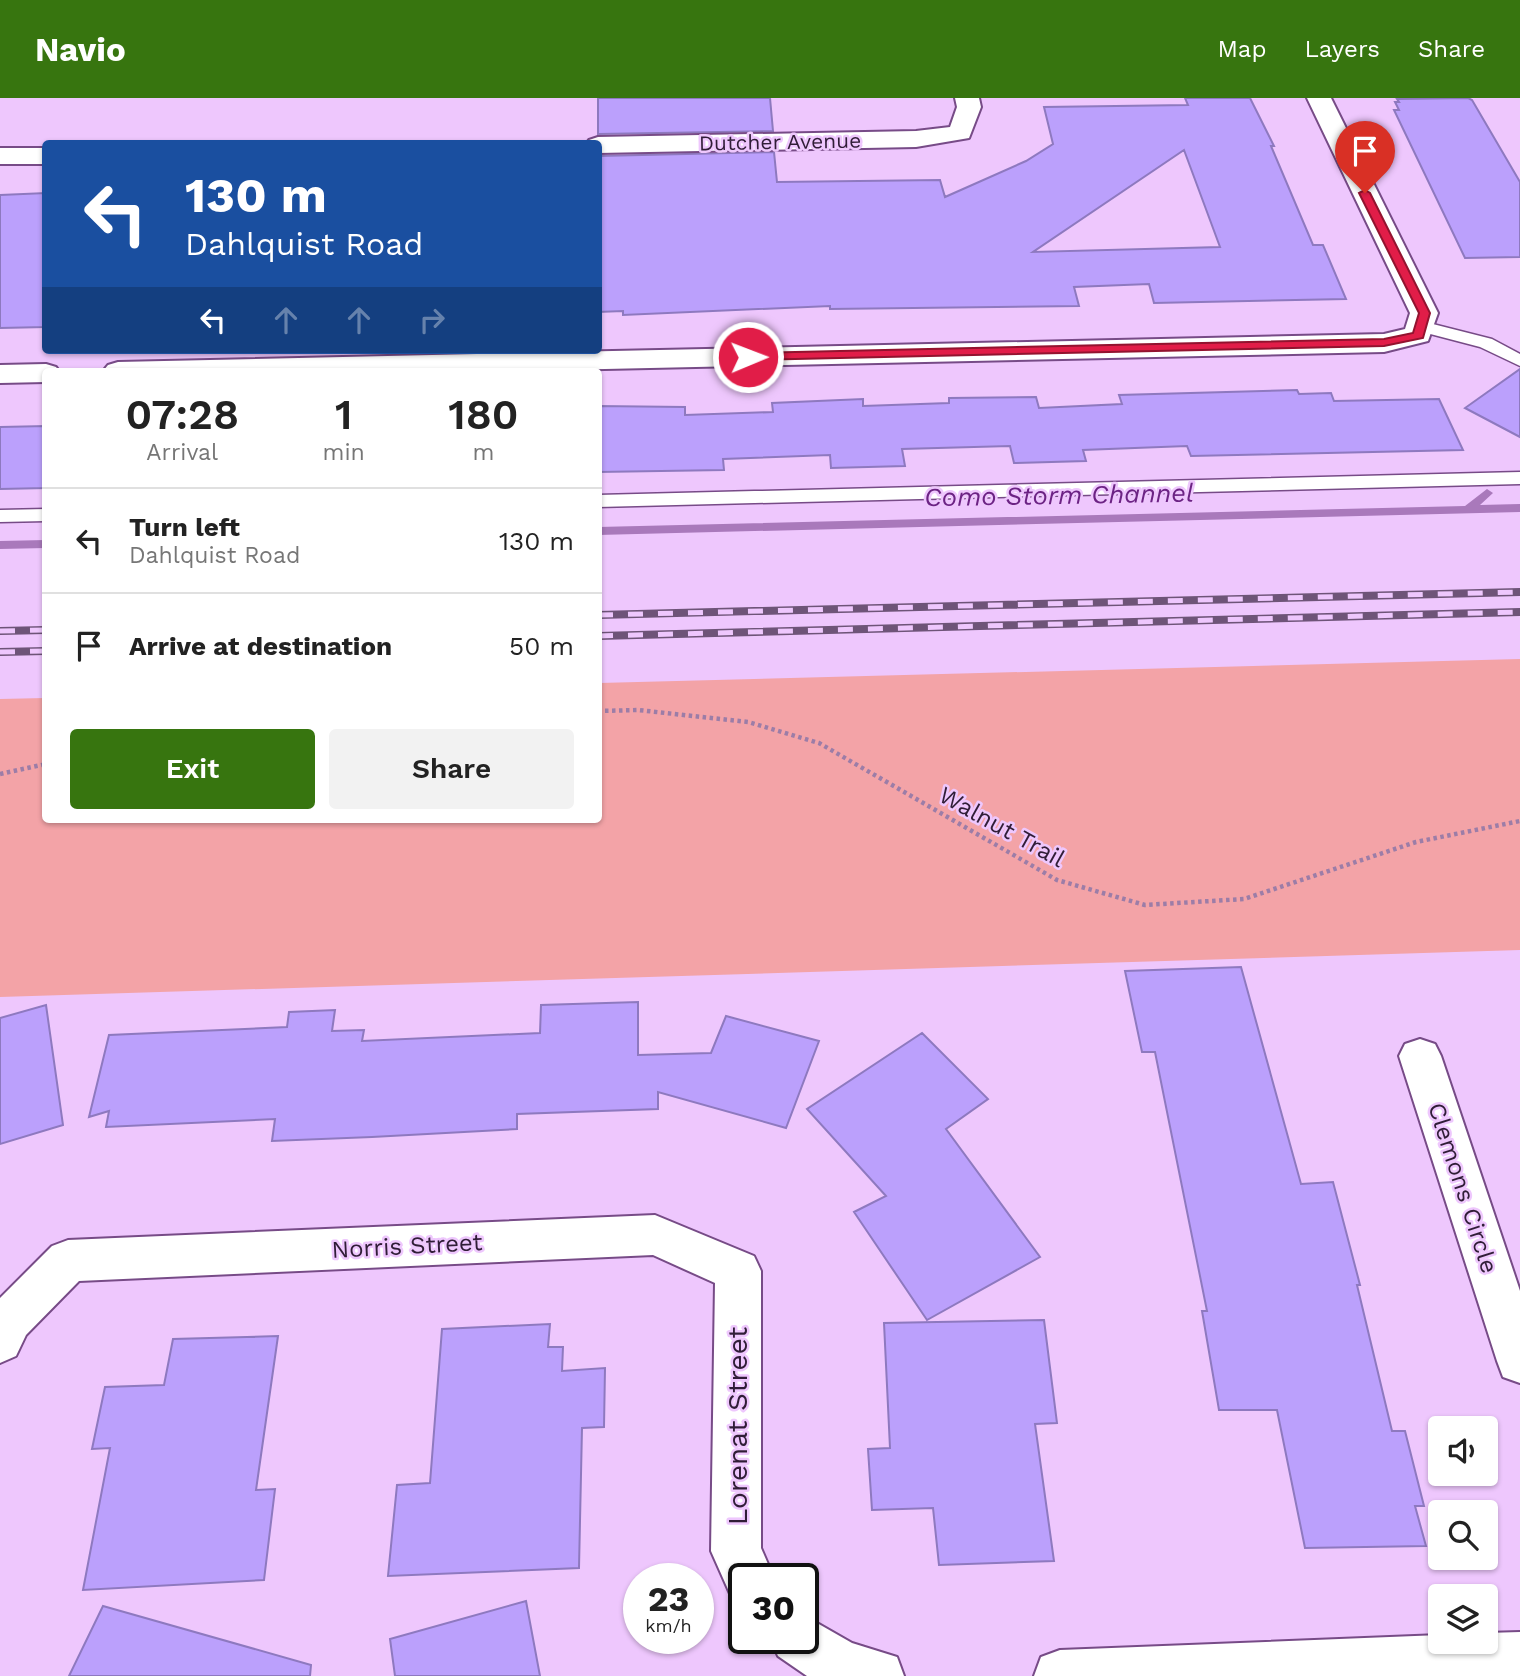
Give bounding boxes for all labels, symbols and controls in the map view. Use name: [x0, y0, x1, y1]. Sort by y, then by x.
text: Navio: [35, 30, 126, 69]
text: Map: [1218, 35, 1266, 63]
text: Layers: [1304, 35, 1380, 63]
text: Share: [1418, 35, 1485, 63]
pin: [1335, 121, 1395, 193]
street label: Dutcher Avenue: [699, 128, 861, 155]
icon: arrive: [1346, 132, 1384, 170]
text: 130 m: [185, 166, 327, 224]
icon: left: [70, 168, 161, 259]
text: Dahlquist Road: [185, 225, 423, 263]
icon: left: [194, 301, 232, 339]
icon: ahead: [267, 301, 305, 339]
icon: ahead: [340, 301, 378, 339]
icon: right: [413, 301, 451, 339]
position arrow: [711, 320, 785, 394]
text: 07:28: [125, 390, 239, 439]
text: 1: [335, 390, 352, 439]
text: 180: [448, 390, 519, 439]
text: Arrival: [146, 439, 218, 466]
text: min: [323, 439, 365, 466]
text: m: [472, 439, 494, 466]
water label: Como Storm Channel: [924, 478, 1194, 512]
text: Turn left: [129, 512, 240, 542]
icon: left: [70, 522, 108, 560]
text: 130 m: [499, 526, 574, 556]
text: Dahlquist Road: [129, 542, 300, 569]
icon: arrive: [70, 627, 108, 665]
text: Arrive at destination: [129, 631, 392, 661]
text: 50 m: [509, 631, 574, 661]
button: Exit: [70, 729, 315, 809]
button: Share: [329, 729, 574, 809]
street label: Walnut Trail: [934, 781, 1071, 873]
street label: Clemons Circle: [1422, 1099, 1504, 1277]
street label: Norris Street: [331, 1228, 483, 1264]
street label: Lorenat Street: [721, 1327, 754, 1525]
map controls: [1428, 1416, 1498, 1654]
button: sound: [1428, 1416, 1498, 1486]
button: search: [1428, 1500, 1498, 1570]
speed limit sign: 30: [728, 1563, 819, 1654]
text: 23: [648, 1578, 689, 1620]
button: layers: [1428, 1584, 1498, 1654]
text: km/h: [645, 1615, 692, 1636]

